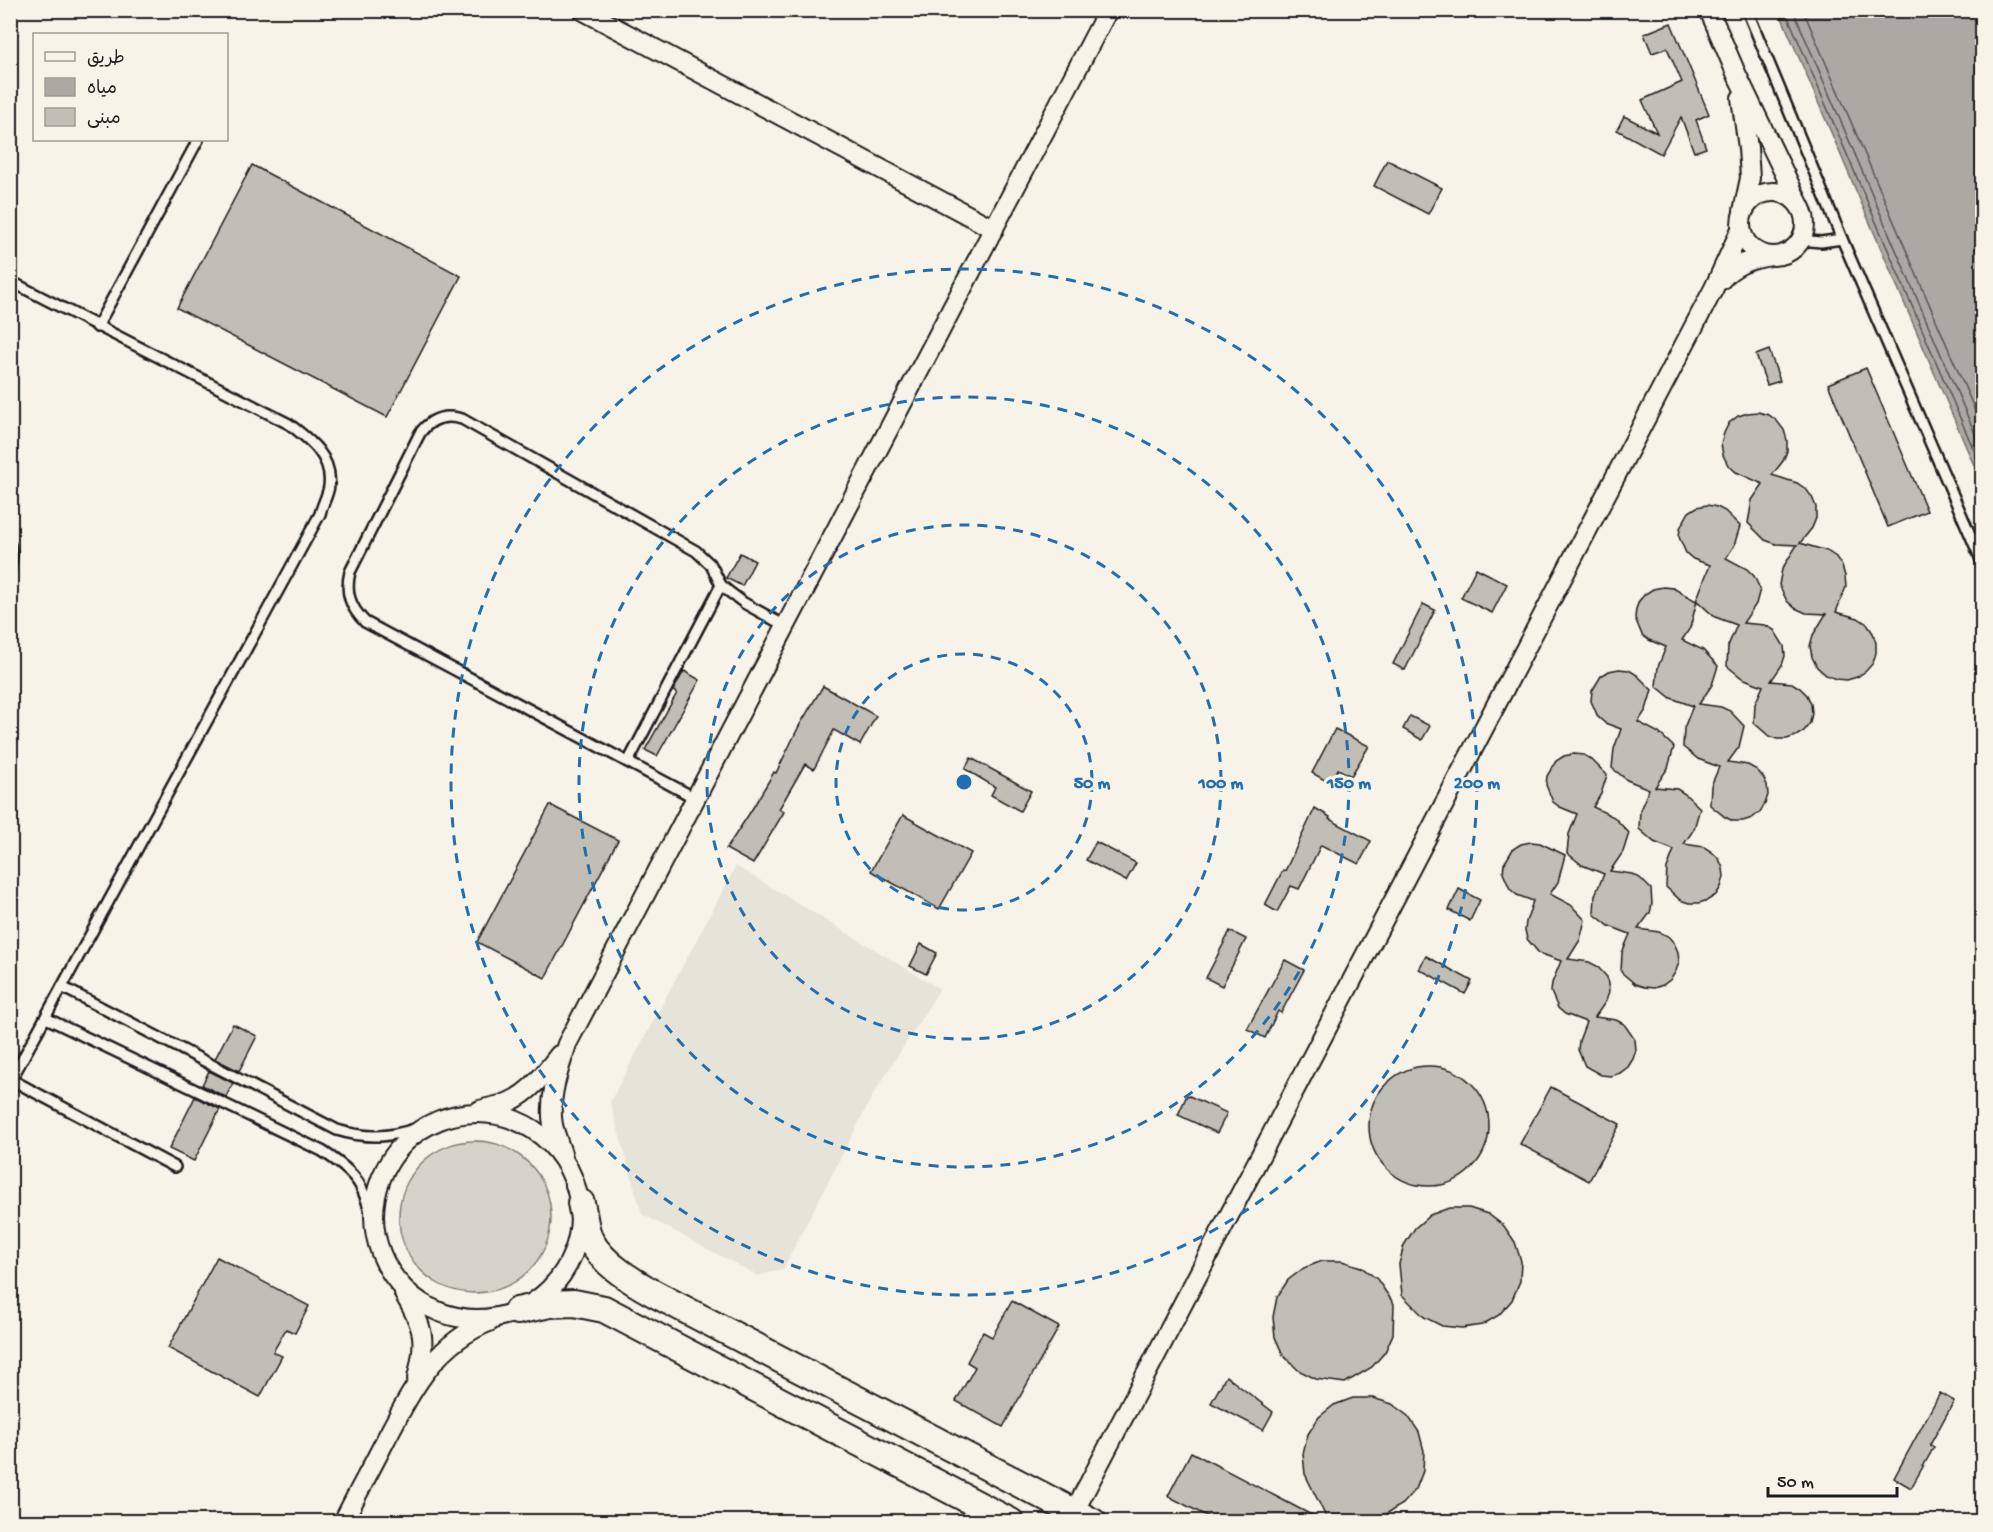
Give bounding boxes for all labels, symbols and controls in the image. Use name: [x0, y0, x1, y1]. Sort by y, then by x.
legend: [33, 33, 228, 141]
text: طريق: [87, 49, 125, 70]
text: مياه: [87, 79, 117, 100]
text: مبنى: [87, 109, 121, 130]
centre of rings: [954, 772, 974, 792]
text: 50 m: [1074, 774, 1111, 795]
text: 100 m: [1198, 774, 1244, 795]
text: 150 m: [1326, 774, 1371, 795]
text: 200 m: [1454, 774, 1500, 795]
scale bar: [1768, 1460, 1897, 1498]
text: 50 m: [1777, 1473, 1814, 1494]

